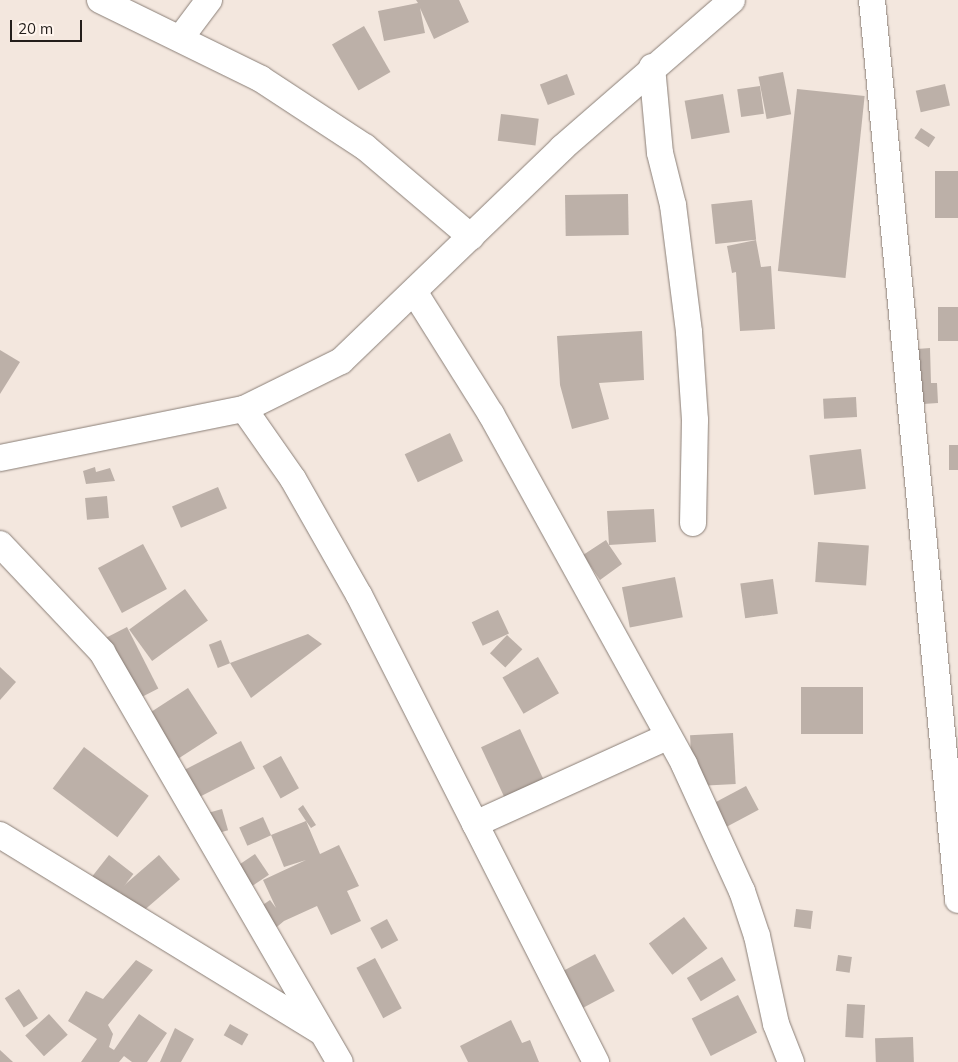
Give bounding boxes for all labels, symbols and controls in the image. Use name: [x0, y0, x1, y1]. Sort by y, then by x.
scale bar: [12, 10, 85, 42]
text: 20 m: [18, 19, 53, 38]

